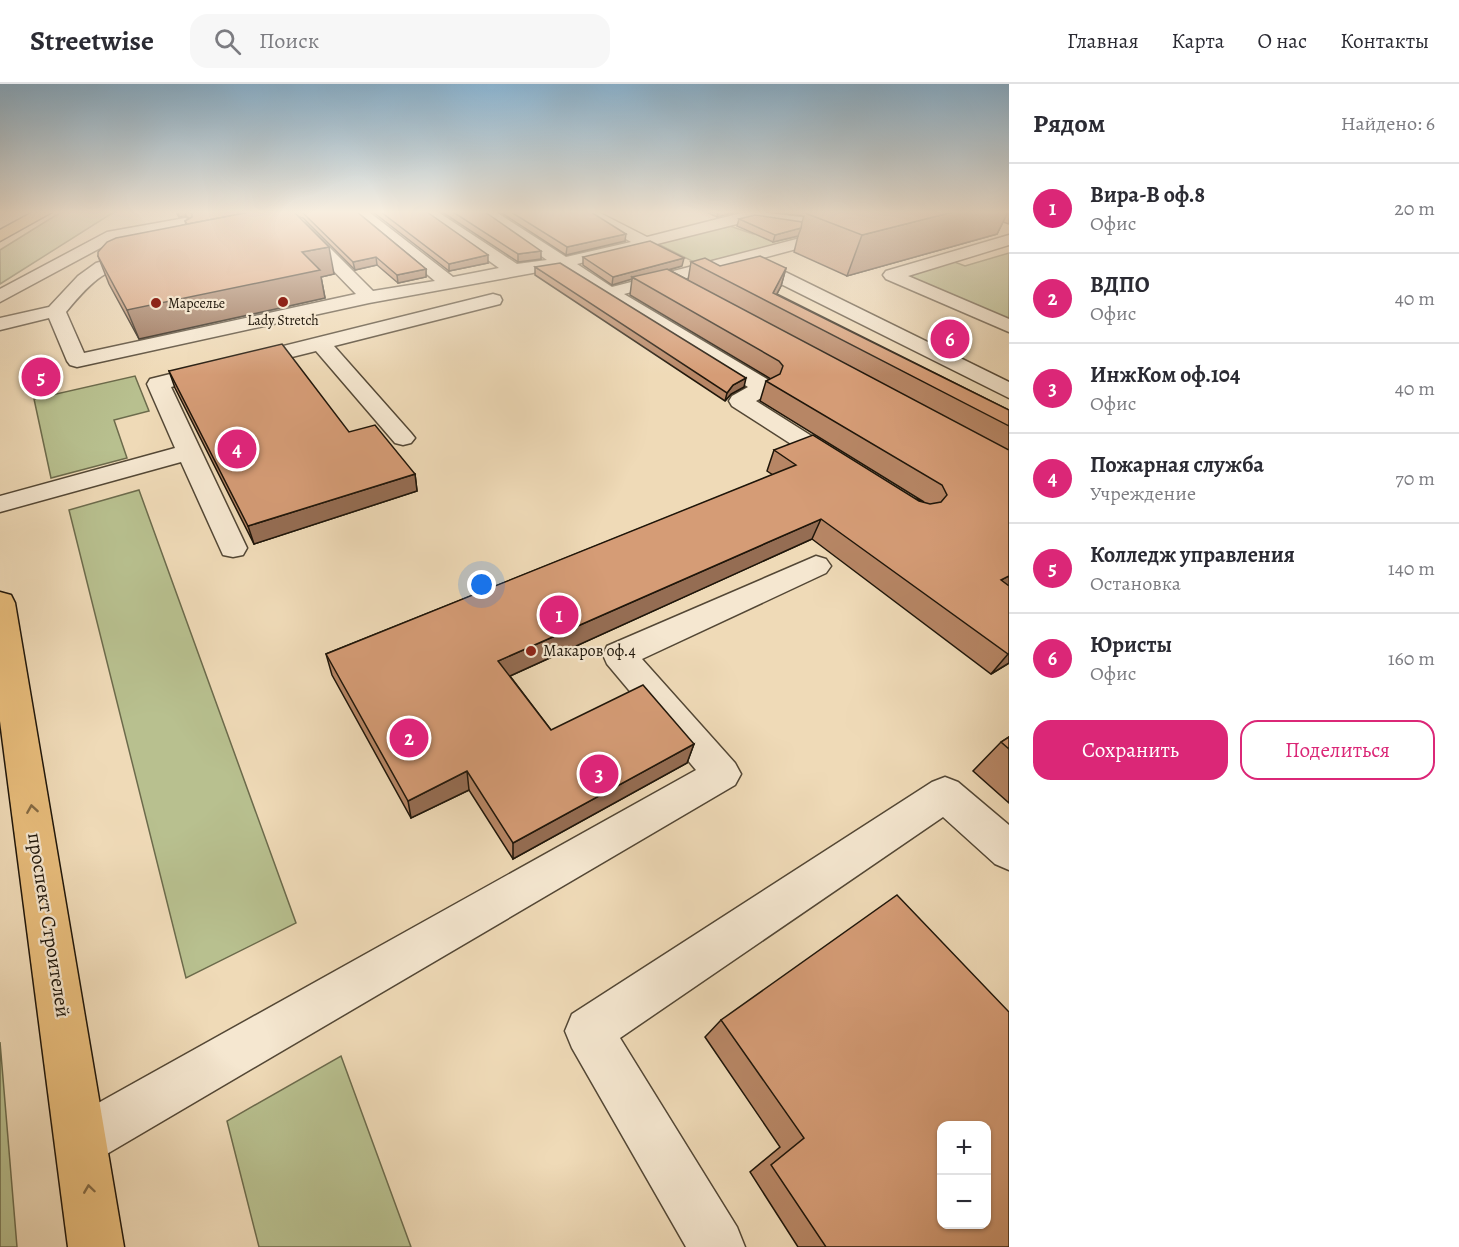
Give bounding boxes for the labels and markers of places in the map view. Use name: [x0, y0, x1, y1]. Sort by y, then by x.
place label: Марселье: [168, 294, 225, 313]
marker: Lady Stretch: [276, 295, 290, 309]
marker: Марселье: [149, 296, 163, 310]
place label: Lady Stretch: [247, 311, 319, 330]
pin: 6: [930, 316, 970, 362]
pin: 5: [22, 354, 60, 400]
pin: 4: [218, 426, 256, 472]
pin: 1: [540, 592, 578, 638]
place label: Макаров оф.4: [543, 640, 636, 662]
marker: Макаров оф.4: [524, 644, 538, 658]
pin: 2: [390, 716, 428, 760]
pin: 3: [580, 752, 618, 796]

